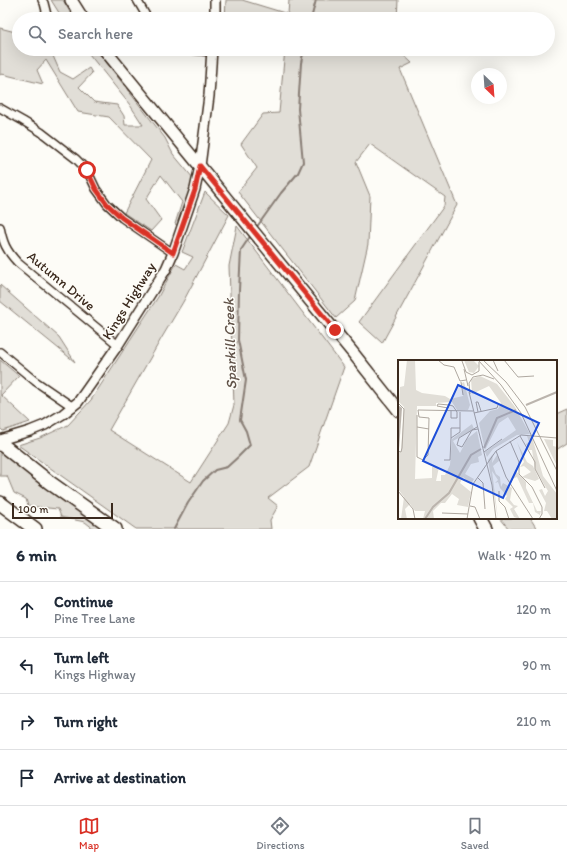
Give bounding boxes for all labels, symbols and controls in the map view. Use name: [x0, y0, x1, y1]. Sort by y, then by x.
search box: [12, 12, 555, 56]
icon: search: [26, 23, 48, 45]
text: Search here: [58, 25, 133, 43]
north arrow: [471, 68, 507, 104]
route start: [78, 161, 96, 179]
street label: Autumn Drive: [24, 248, 99, 315]
street label: Kings Highway: [98, 259, 160, 343]
water label: Sparkill Creek: [219, 297, 241, 390]
route end: [326, 321, 344, 339]
inset map: [398, 360, 557, 519]
scale bar: [12, 501, 113, 520]
text: 100 m: [18, 503, 48, 516]
text: 6 min: [16, 545, 57, 565]
text: Walk · 420 m: [478, 548, 551, 563]
text: Continue: [54, 593, 113, 611]
icon: ahead: [16, 599, 38, 621]
text: 120 m: [516, 602, 551, 617]
text: Pine Tree Lane: [54, 611, 135, 626]
text: Turn left: [54, 649, 109, 667]
icon: left: [16, 655, 38, 677]
text: 90 m: [522, 658, 551, 673]
text: Kings Highway: [54, 667, 136, 682]
icon: right: [16, 711, 38, 733]
text: Turn right: [54, 713, 118, 731]
text: 210 m: [516, 714, 551, 729]
icon: arrive: [16, 767, 38, 789]
text: Arrive at destination: [54, 769, 186, 787]
tab: Map: [78, 815, 100, 852]
tab: Directions: [256, 815, 305, 852]
tab: Saved: [461, 815, 489, 852]

